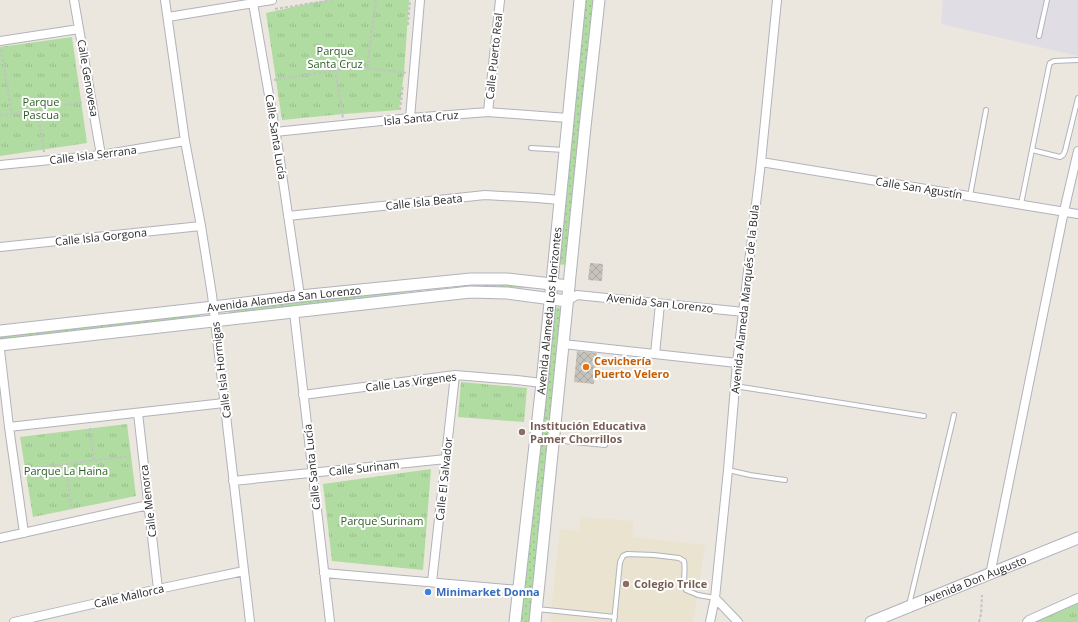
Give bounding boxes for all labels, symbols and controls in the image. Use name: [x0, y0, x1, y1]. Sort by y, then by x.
street label: Calle Puerto Real: [482, 12, 506, 100]
street label: Calle Genovesa: [74, 38, 103, 118]
park label: Parque Santa Cruz: [307, 43, 363, 71]
street label: Calle Santa Lucía: [262, 93, 291, 181]
park label: Parque Pascua: [23, 94, 59, 122]
street label: Isla Santa Cruz: [383, 107, 459, 128]
street label: Calle Isla Serrana: [48, 142, 137, 167]
street label: Calle San Agustín: [875, 173, 964, 202]
street label: Calle Isla Beata: [385, 190, 463, 213]
street label: Avenida Alameda Marqués de la Bula: [727, 204, 762, 394]
street label: Calle Isla Gorgona: [54, 224, 148, 249]
street label: Avenida Alameda Los Horizontes: [533, 226, 564, 395]
street label: Avenida Alameda San Lorenzo: [206, 282, 362, 315]
street label: Avenida San Lorenzo: [606, 289, 714, 316]
street label: Calle Isla Hormigas: [207, 321, 234, 419]
place label: Cevichería Puerto Velero: [594, 353, 670, 381]
marker: Cevichería Puerto Velero: [581, 362, 591, 372]
street label: Calle Las Vírgenes: [364, 368, 457, 395]
place label: Institución Educativa Pamer Chorrillos: [530, 418, 646, 446]
street label: Calle Santa Lucía: [300, 423, 323, 511]
marker: Institución Educativa Pamer Chorrillos: [517, 427, 527, 437]
street label: Calle El Salvador: [432, 436, 455, 521]
street label: Calle Surinam: [328, 456, 400, 479]
park label: Parque La Haina: [24, 463, 108, 478]
street label: Calle Menorca: [136, 464, 159, 538]
park label: Parque Surinam: [341, 513, 423, 528]
street label: Avenida Don Augusto: [921, 552, 1029, 607]
place label: Colegio Trilce: [634, 576, 708, 591]
marker: Colegio Trilce: [621, 579, 631, 589]
street label: Calle Mallorca: [92, 580, 165, 611]
place label: Minimarket Donna: [436, 584, 540, 599]
marker: Minimarket Donna: [423, 587, 433, 597]

